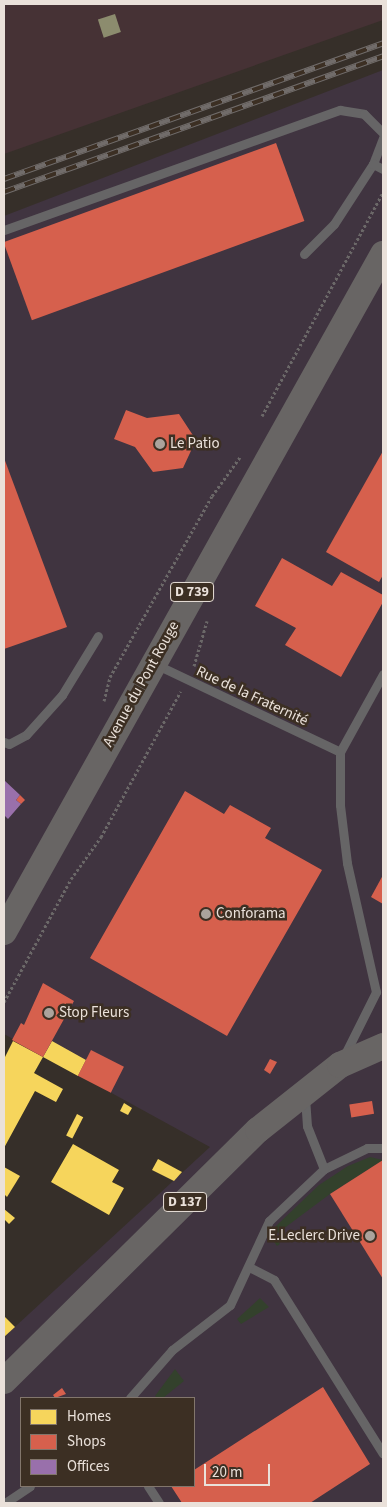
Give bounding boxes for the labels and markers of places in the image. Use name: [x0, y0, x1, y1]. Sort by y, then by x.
place label: Le Patio: [170, 435, 220, 453]
marker: Le Patio: [154, 438, 166, 450]
place label: Conforama: [216, 905, 286, 923]
marker: Conforama: [200, 908, 212, 920]
place label: Stop Fleurs: [59, 1004, 129, 1022]
marker: Stop Fleurs: [43, 1007, 55, 1019]
place label: E.Leclerc Drive: [268, 1227, 360, 1245]
marker: E.Leclerc Drive: [364, 1230, 376, 1242]

